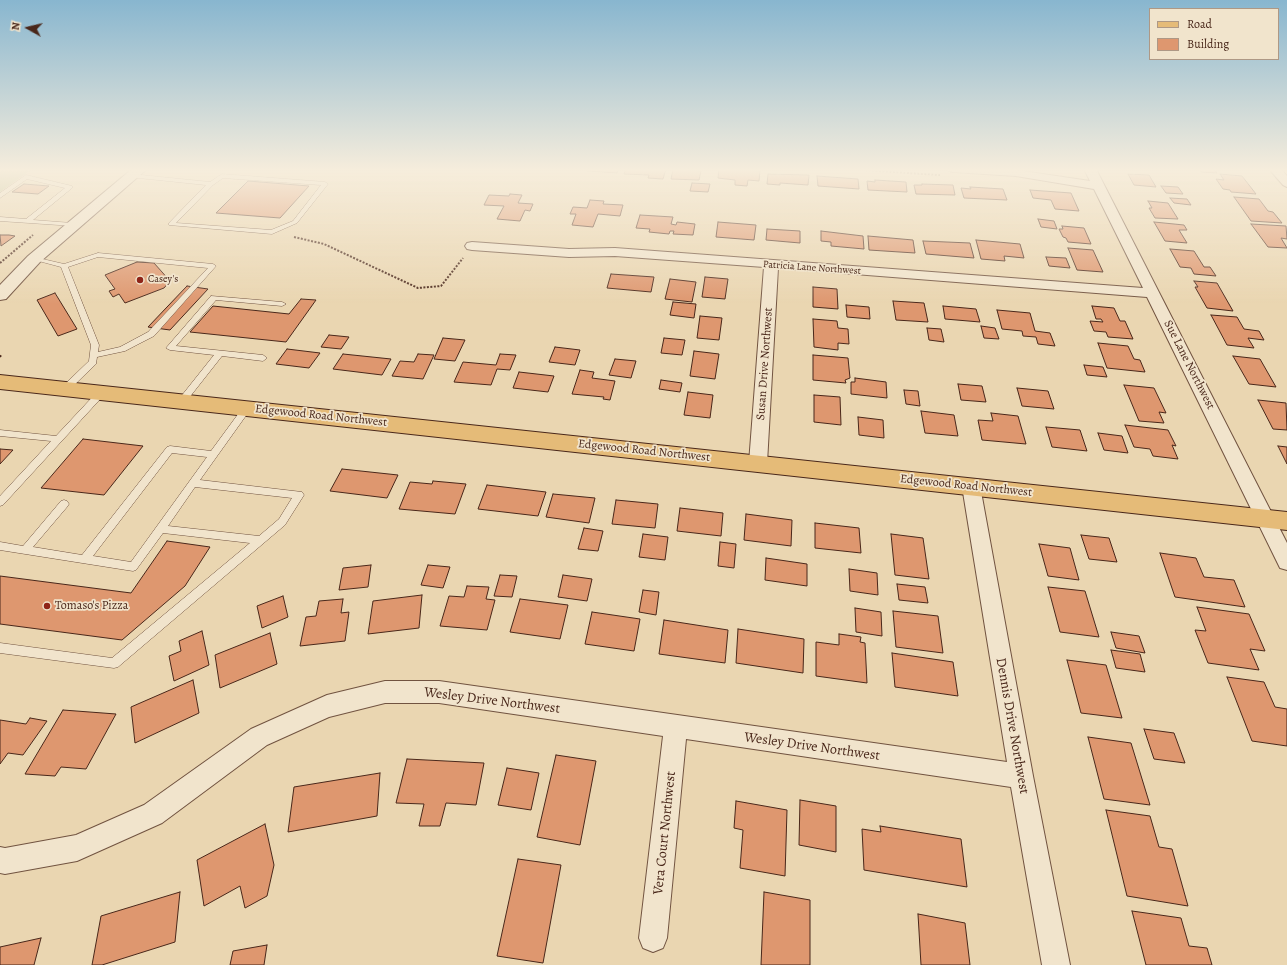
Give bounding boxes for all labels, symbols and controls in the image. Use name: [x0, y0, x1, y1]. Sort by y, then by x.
north arrow: [8, 8, 48, 48]
legend: [1149, 8, 1279, 60]
text: Road: [1187, 16, 1212, 32]
text: N: [8, 21, 24, 31]
text: Building: [1187, 36, 1229, 52]
street label: Patricia Lane Northwest: [763, 259, 861, 277]
place label: Casey's: [148, 274, 178, 286]
marker: Casey's: [135, 275, 145, 285]
street label: Susan Drive Northwest: [754, 307, 776, 421]
street label: Sue Lane Northwest: [1160, 318, 1218, 412]
street label: Edgewood Road Northwest: [254, 402, 388, 430]
street label: Edgewood Road Northwest: [577, 437, 711, 465]
street label: Edgewood Road Northwest: [899, 472, 1033, 500]
place label: Tomaso's Pizza: [55, 599, 128, 613]
marker: Tomaso's Pizza: [42, 601, 52, 611]
street label: Dennis Drive Northwest: [992, 657, 1032, 795]
street label: Wesley Drive Northwest: [423, 684, 561, 718]
street label: Wesley Drive Northwest: [743, 729, 881, 765]
street label: Vera Court Northwest: [650, 770, 680, 896]

